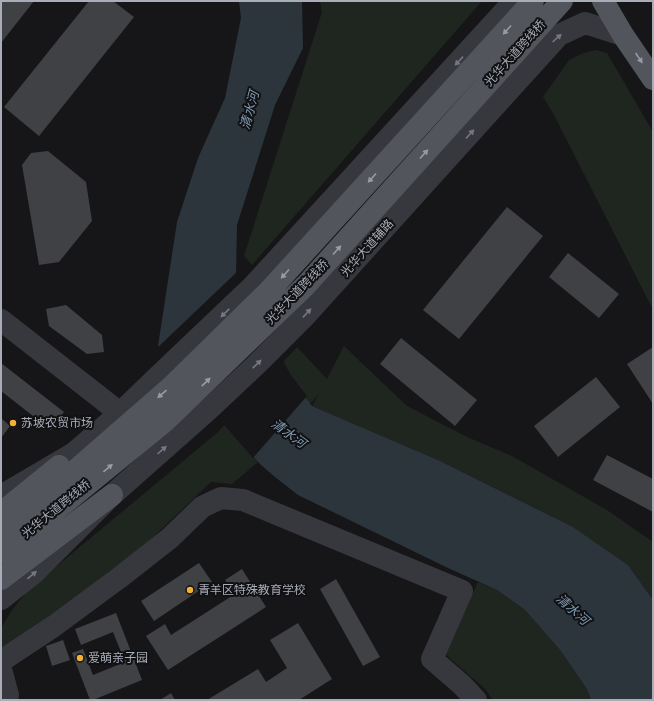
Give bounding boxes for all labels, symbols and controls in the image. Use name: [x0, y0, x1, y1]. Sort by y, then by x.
street label: 光华大道跨线桥: [479, 15, 550, 90]
one-way arrow: [502, 25, 512, 35]
one-way arrow: [552, 34, 563, 43]
one-way arrow: [635, 53, 643, 63]
one-way arrow: [455, 56, 464, 66]
water label: 清水河: [234, 86, 264, 131]
one-way arrow: [465, 129, 474, 139]
one-way arrow: [419, 149, 429, 159]
one-way arrow: [368, 172, 377, 183]
street label: 光华大道辅路: [335, 215, 398, 281]
one-way arrow: [332, 246, 341, 255]
street label: 光华大道跨线桥: [261, 255, 333, 328]
one-way arrow: [280, 268, 289, 279]
one-way arrow: [220, 308, 230, 318]
one-way arrow: [302, 308, 312, 318]
one-way arrow: [252, 359, 262, 369]
one-way arrow: [201, 377, 211, 387]
one-way arrow: [157, 390, 168, 399]
place label: 苏坡农贸市场: [21, 413, 93, 432]
water label: 清水河: [267, 413, 313, 454]
marker: 苏坡农贸市场: [8, 418, 18, 428]
one-way arrow: [157, 446, 167, 455]
one-way arrow: [103, 463, 113, 472]
street label: 光华大道跨线桥: [17, 475, 94, 542]
one-way arrow: [26, 570, 37, 579]
place label: 青羊区特殊教育学校: [198, 580, 306, 599]
marker: 青羊区特殊教育学校: [185, 585, 195, 595]
water label: 清水河: [552, 589, 596, 631]
place label: 爱萌亲子园: [88, 648, 148, 667]
marker: 爱萌亲子园: [75, 653, 85, 663]

